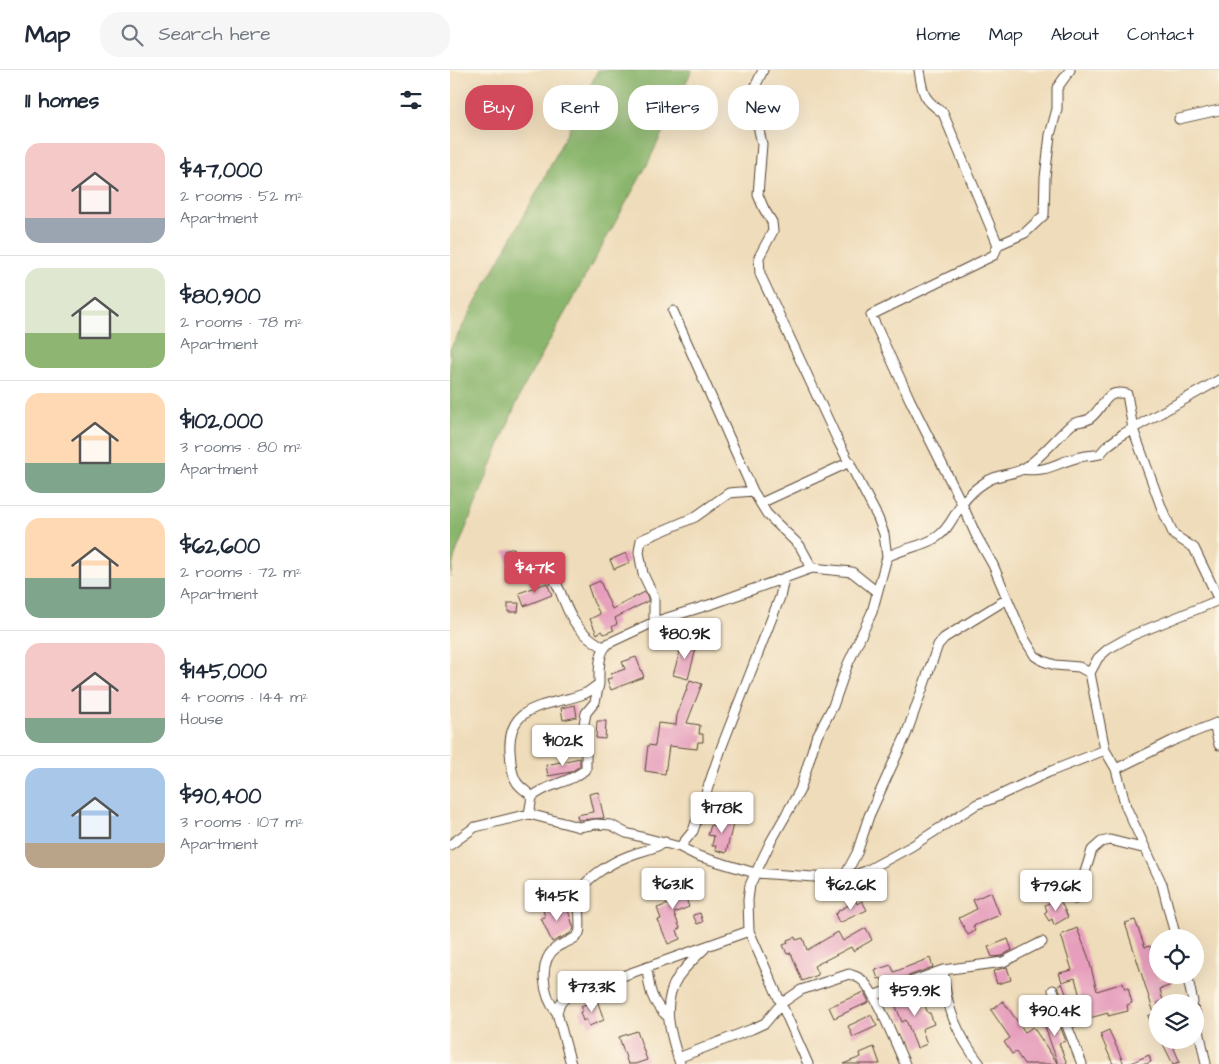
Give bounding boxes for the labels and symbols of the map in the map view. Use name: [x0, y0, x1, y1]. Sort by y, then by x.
pin: $47K: [505, 552, 565, 594]
pin: $80.9K: [644, 618, 726, 660]
pin: $102K: [528, 724, 598, 767]
pin: $178K: [687, 792, 757, 834]
pin: $63.1K: [632, 868, 714, 910]
pin: $62.6K: [810, 868, 892, 911]
pin: $79.6K: [1015, 870, 1097, 912]
pin: $145K: [522, 880, 592, 922]
pin: $73.3K: [551, 970, 633, 1013]
pin: $59.9K: [874, 974, 956, 1017]
pin: $90.4K: [1014, 994, 1096, 1037]

